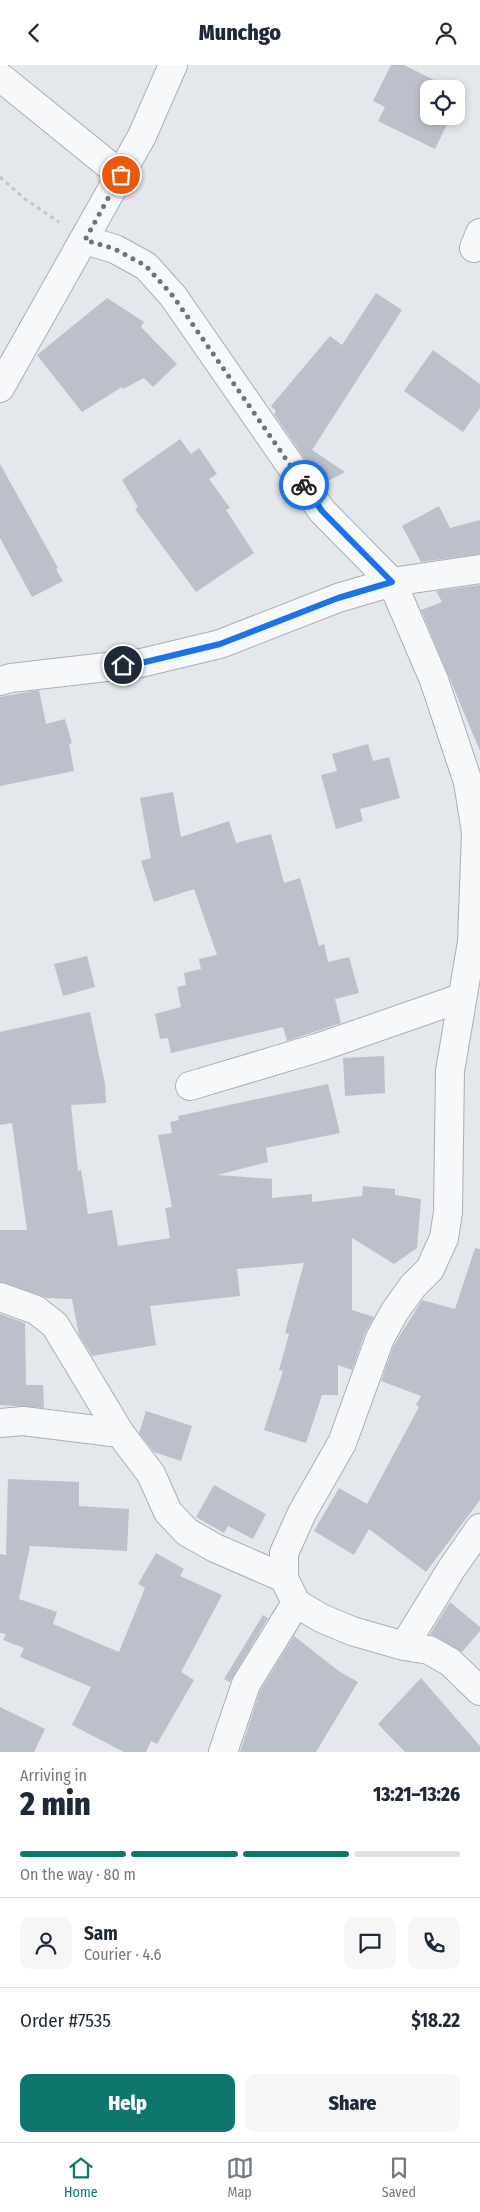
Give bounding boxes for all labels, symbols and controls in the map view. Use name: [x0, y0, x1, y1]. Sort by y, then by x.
icon: back: [20, 19, 48, 47]
text: Munchgo: [199, 19, 281, 46]
icon: person: [432, 19, 460, 47]
map controls: [420, 80, 465, 125]
button: locate: [420, 80, 465, 125]
pin: [100, 154, 142, 196]
icon: bag: [107, 161, 135, 189]
courier: [279, 460, 329, 510]
icon: bike: [290, 471, 318, 499]
pin: [102, 644, 144, 686]
icon: home: [109, 651, 137, 679]
text: Arriving in: [20, 1766, 87, 1785]
text: 13:21–13:26: [373, 1783, 460, 1806]
text: 2 min: [20, 1785, 91, 1823]
text: On the way · 80 m: [20, 1865, 136, 1884]
button: person: [20, 1917, 72, 1969]
button: chat: [344, 1917, 396, 1969]
button: phone: [408, 1917, 460, 1969]
text: Sam: [84, 1922, 118, 1945]
text: Courier · 4.6: [84, 1945, 162, 1964]
text: Order #7535: [20, 2009, 111, 2032]
text: $18.22: [411, 2009, 460, 2032]
button: Help: [20, 2074, 235, 2132]
button: Share: [245, 2074, 460, 2132]
tab: Home: [64, 2154, 98, 2201]
tab: Map: [226, 2154, 254, 2201]
tab: Saved: [382, 2154, 416, 2201]

